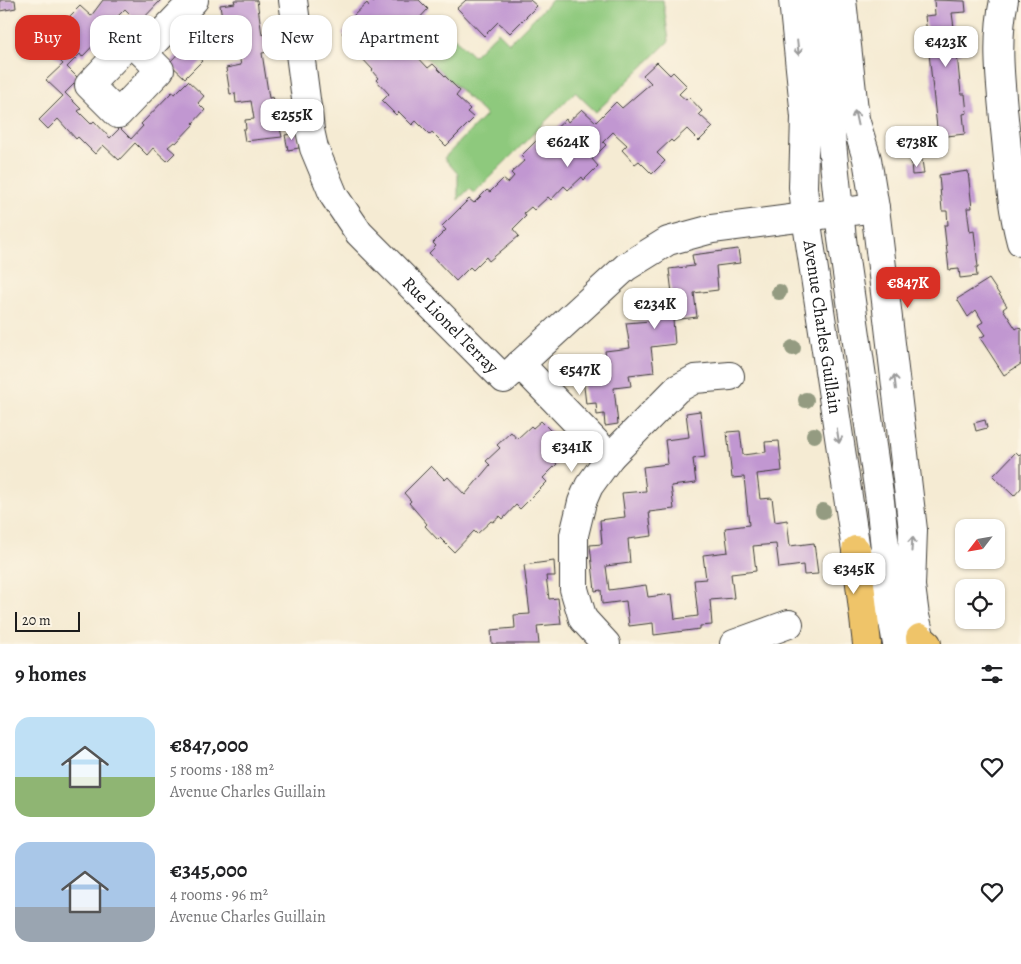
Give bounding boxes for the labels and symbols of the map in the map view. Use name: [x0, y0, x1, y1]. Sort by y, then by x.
pin: €423K: [911, 26, 981, 68]
one-way arrow: [793, 40, 803, 56]
pin: €255K: [257, 98, 327, 141]
one-way arrow: [851, 111, 860, 127]
pin: €624K: [533, 126, 603, 168]
pin: €738K: [882, 126, 952, 168]
street label: Avenue Charles Guillain: [797, 237, 847, 416]
pin: €847K: [873, 266, 943, 309]
street label: Rue Lionel Terray: [397, 271, 505, 379]
pin: €234K: [620, 288, 690, 330]
pin: €547K: [545, 354, 615, 396]
one-way arrow: [890, 375, 900, 391]
one-way arrow: [834, 427, 844, 443]
pin: €341K: [537, 430, 607, 473]
north arrow: [955, 519, 1005, 569]
one-way arrow: [908, 536, 917, 552]
pin: €345K: [819, 552, 889, 595]
scale bar: [15, 609, 80, 632]

